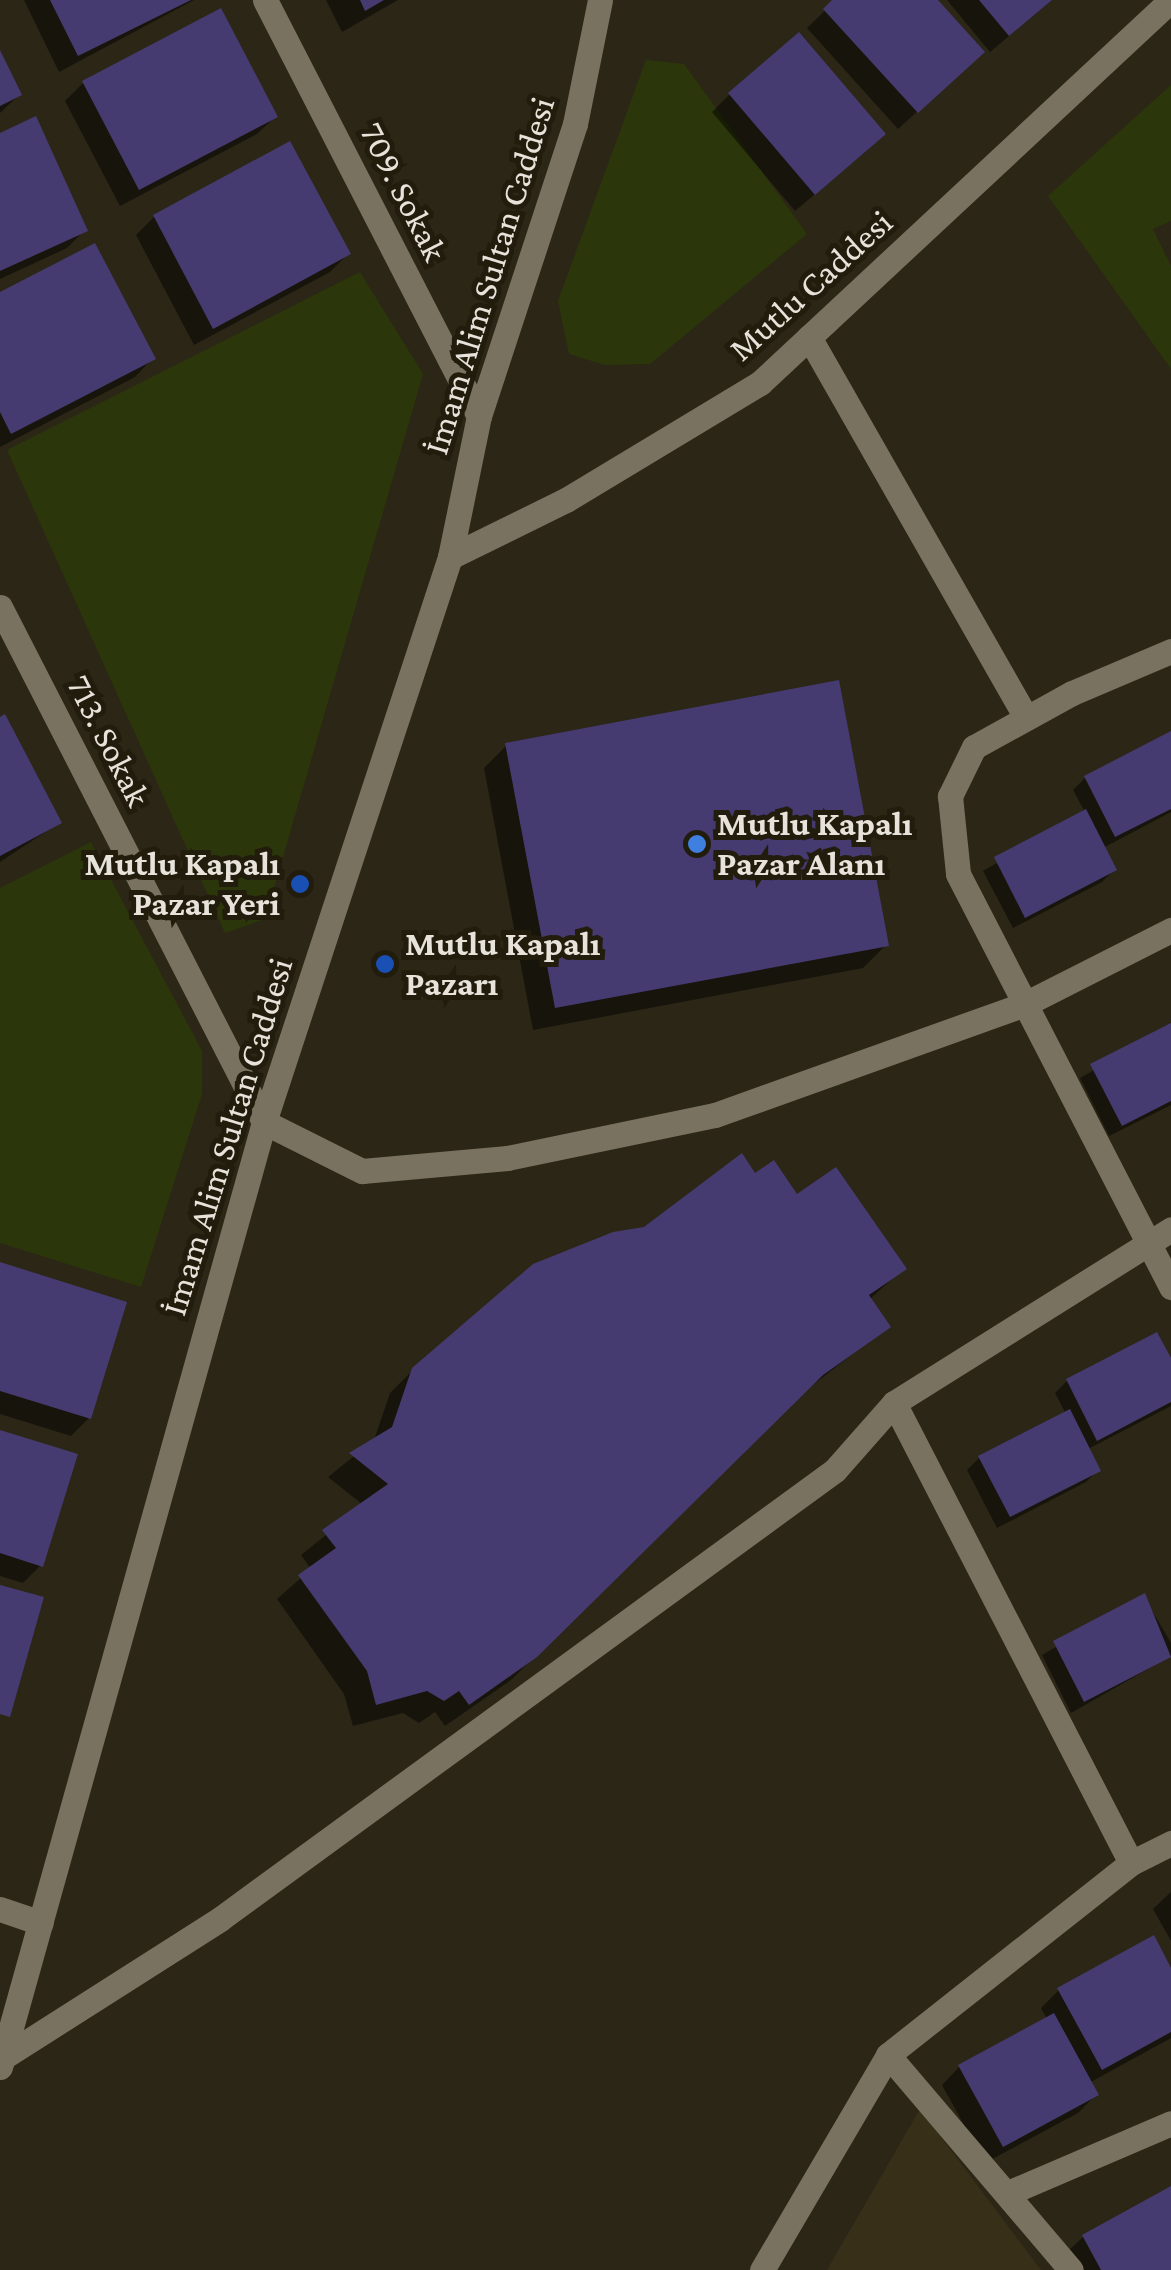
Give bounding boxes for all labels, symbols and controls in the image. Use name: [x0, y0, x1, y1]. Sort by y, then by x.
street label: İmam Alim Sultan Caddesi: [416, 92, 564, 460]
street label: 709. Sokak: [350, 116, 456, 268]
street label: Mutlu Caddesi: [721, 202, 901, 370]
street label: 713. Sokak: [57, 668, 159, 814]
place label: Mutlu Kapalı Pazar Alanı: [717, 803, 912, 885]
marker: Mutlu Kapalı Pazar Alanı: [686, 833, 708, 855]
place label: Mutlu Kapalı Pazar Yeri: [85, 843, 280, 925]
marker: Mutlu Kapalı Pazar Yeri: [289, 873, 311, 895]
place label: Mutlu Kapalı Pazarı: [405, 923, 600, 1005]
street label: İmam Alim Sultan Caddesi: [154, 953, 302, 1321]
marker: Mutlu Kapalı Pazarı: [374, 953, 396, 975]

